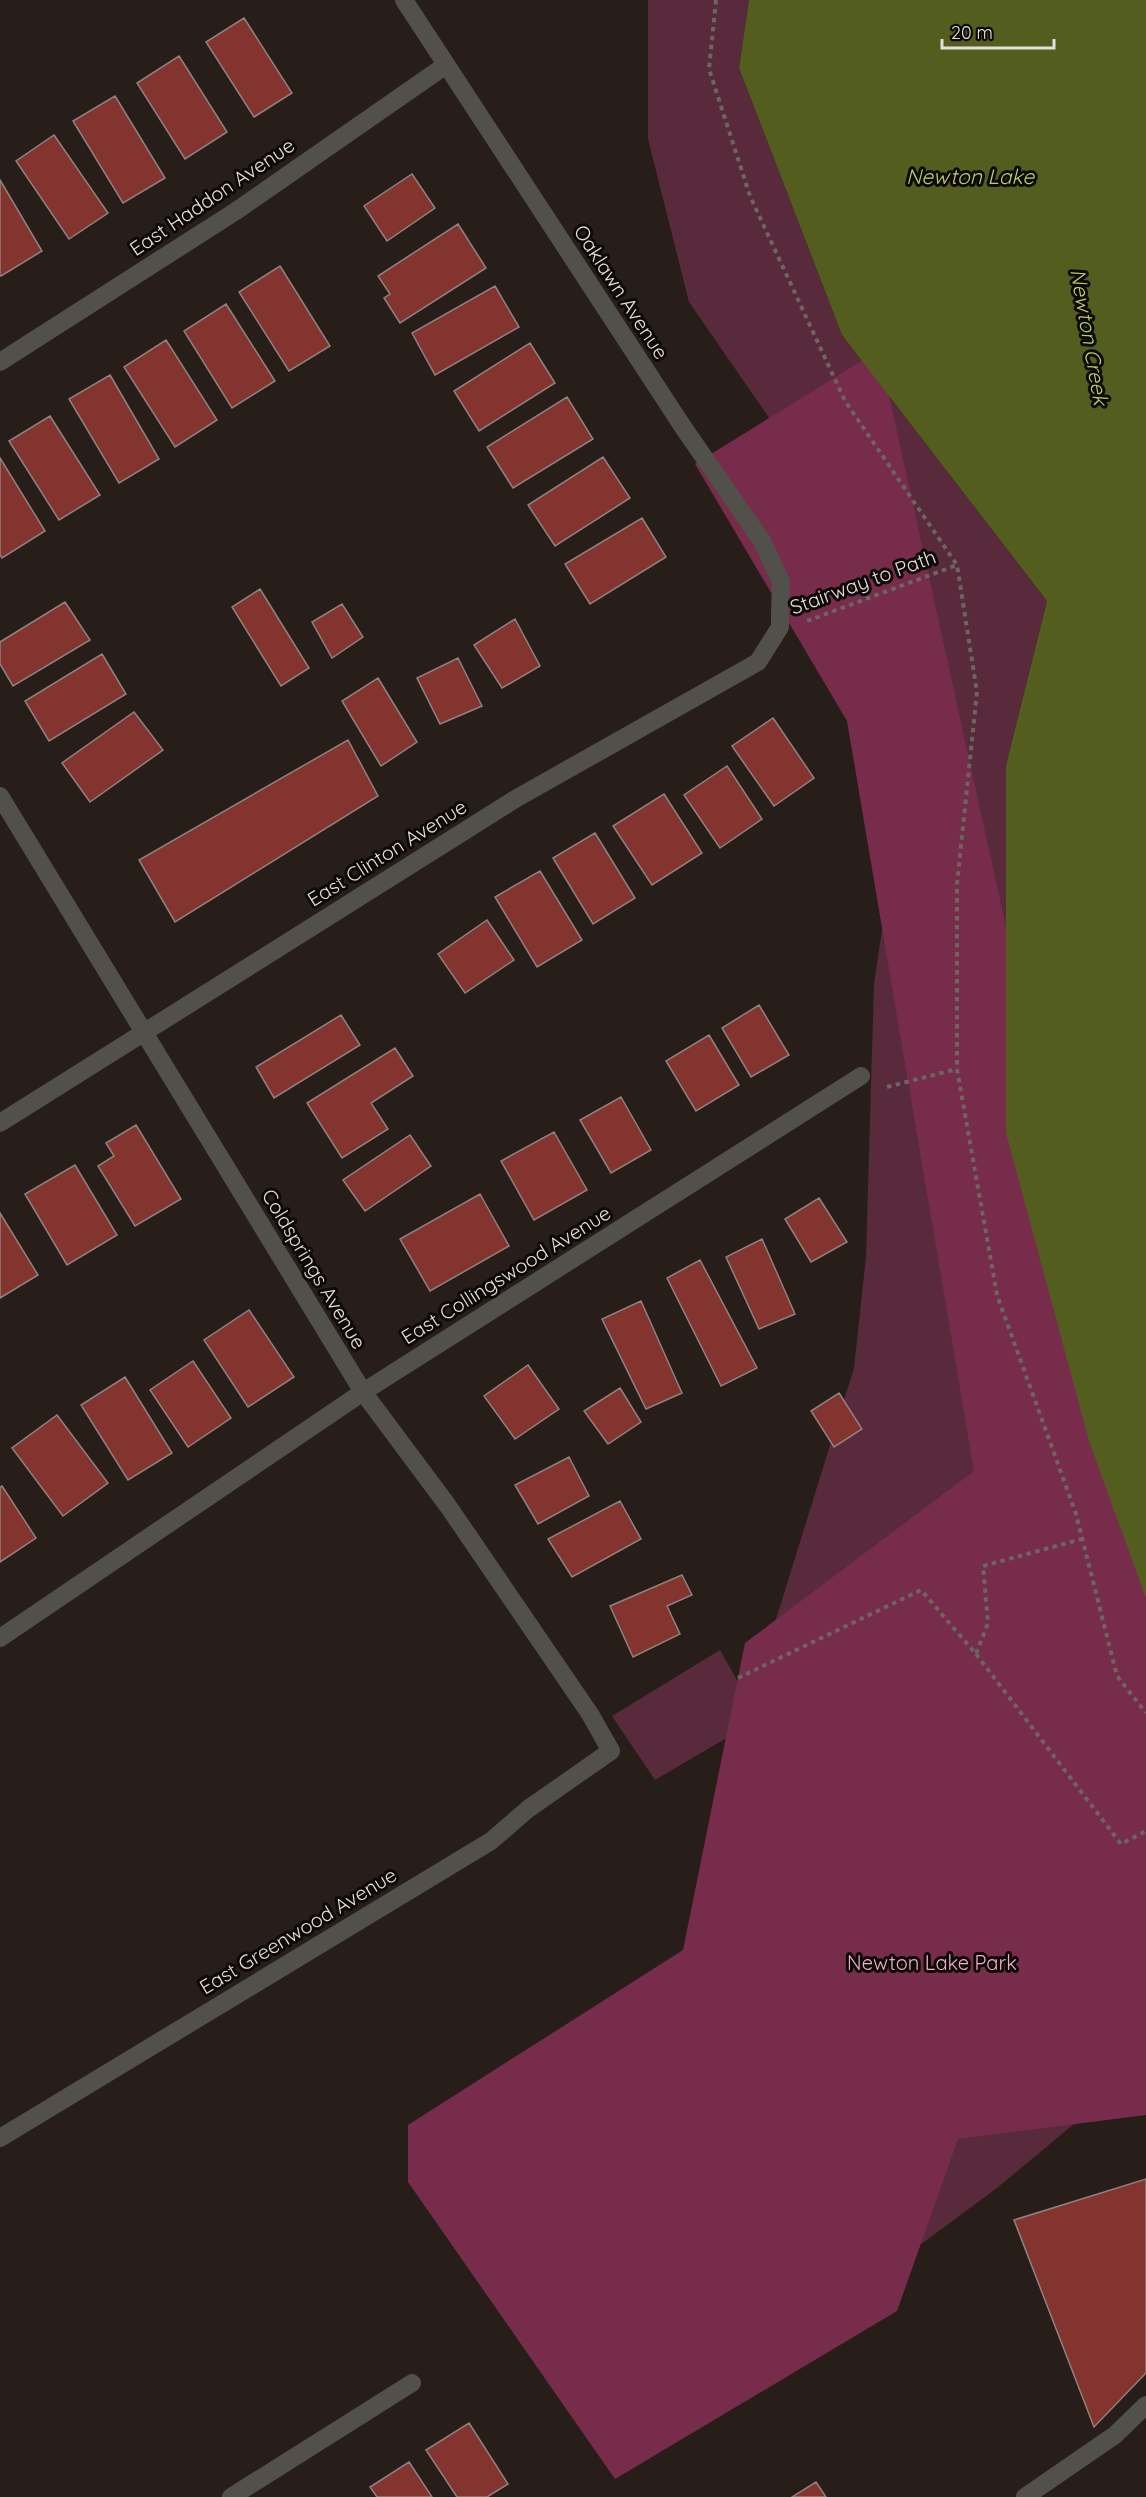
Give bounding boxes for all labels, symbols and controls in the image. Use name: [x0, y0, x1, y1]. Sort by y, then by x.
scale bar: [942, 12, 1054, 50]
text: 20 m: [951, 21, 993, 44]
street label: East Haddon Avenue: [125, 132, 299, 261]
water label: Newton Lake: [906, 163, 1035, 189]
street label: Oaklawn Avenue: [569, 220, 674, 364]
water label: Newton Creek: [1065, 267, 1115, 409]
street label: Stairway to Path: [786, 544, 939, 620]
street label: East Clinton Avenue: [303, 794, 471, 912]
street label: Coldsprings Avenue: [257, 1184, 372, 1353]
street label: East Collingswood Avenue: [396, 1200, 615, 1349]
street label: East Greenwood Avenue: [195, 1862, 401, 1999]
park label: Newton Lake Park: [847, 1950, 1017, 1975]

